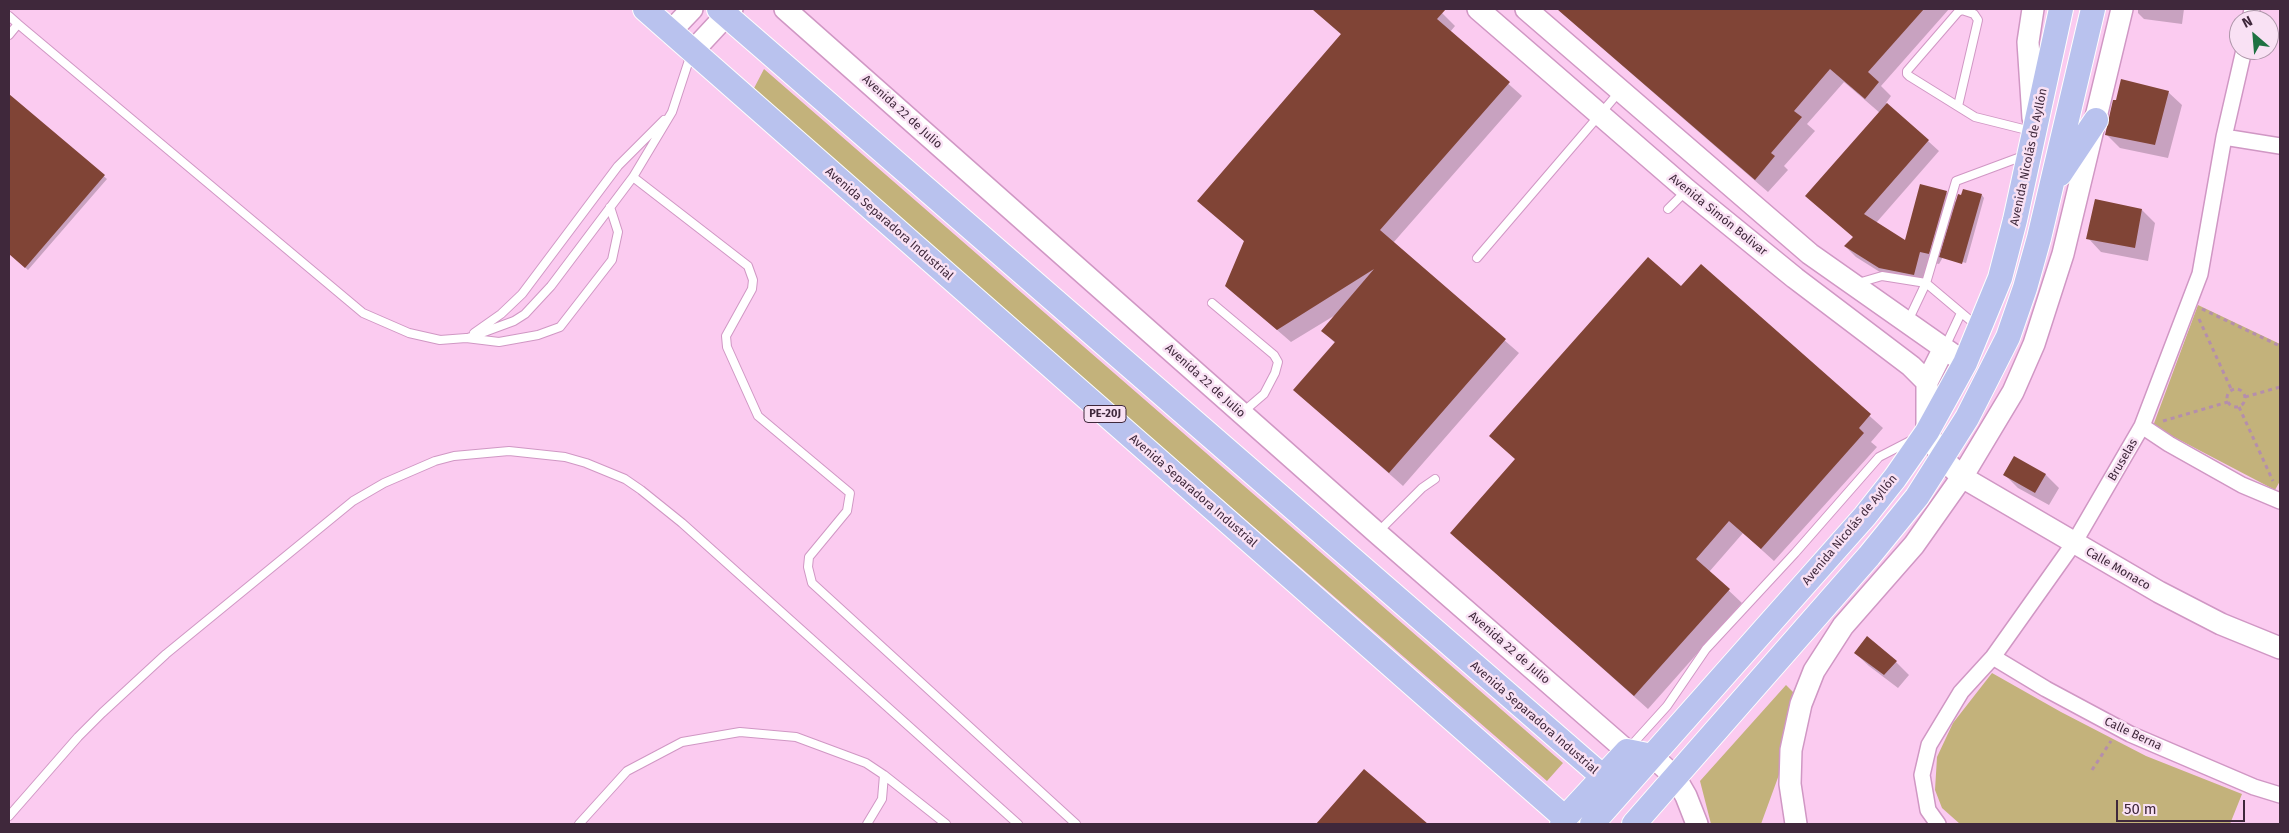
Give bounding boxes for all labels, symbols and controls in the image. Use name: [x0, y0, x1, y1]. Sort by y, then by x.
north arrow: [2229, 10, 2279, 60]
text: N: [2239, 12, 2255, 32]
street label: Avenida 22 de Julio: [859, 72, 945, 152]
street label: Avenida Nicolás de Ayllón: [2007, 87, 2051, 227]
street label: Avenida Separadora Industrial: [822, 165, 956, 283]
street label: Avenida Simón Bolivar: [1666, 171, 1770, 259]
street label: Avenida 22 de Julio: [1162, 341, 1248, 421]
road number: PE-20J: [1084, 406, 1126, 422]
street label: Avenida Separadora Industrial: [1126, 432, 1260, 550]
street label: Bruselas: [2105, 436, 2141, 484]
street label: Avenida Nicolás de Ayllón: [1799, 472, 1901, 588]
street label: Calle Monaco: [2083, 545, 2153, 593]
street label: Avenida 22 de Julio: [1465, 609, 1553, 687]
street label: Avenida Separadora Industrial: [1467, 659, 1601, 777]
street label: Calle Berna: [2102, 714, 2164, 754]
scale bar: [2119, 790, 2248, 822]
text: 50 m: [2124, 800, 2157, 818]

